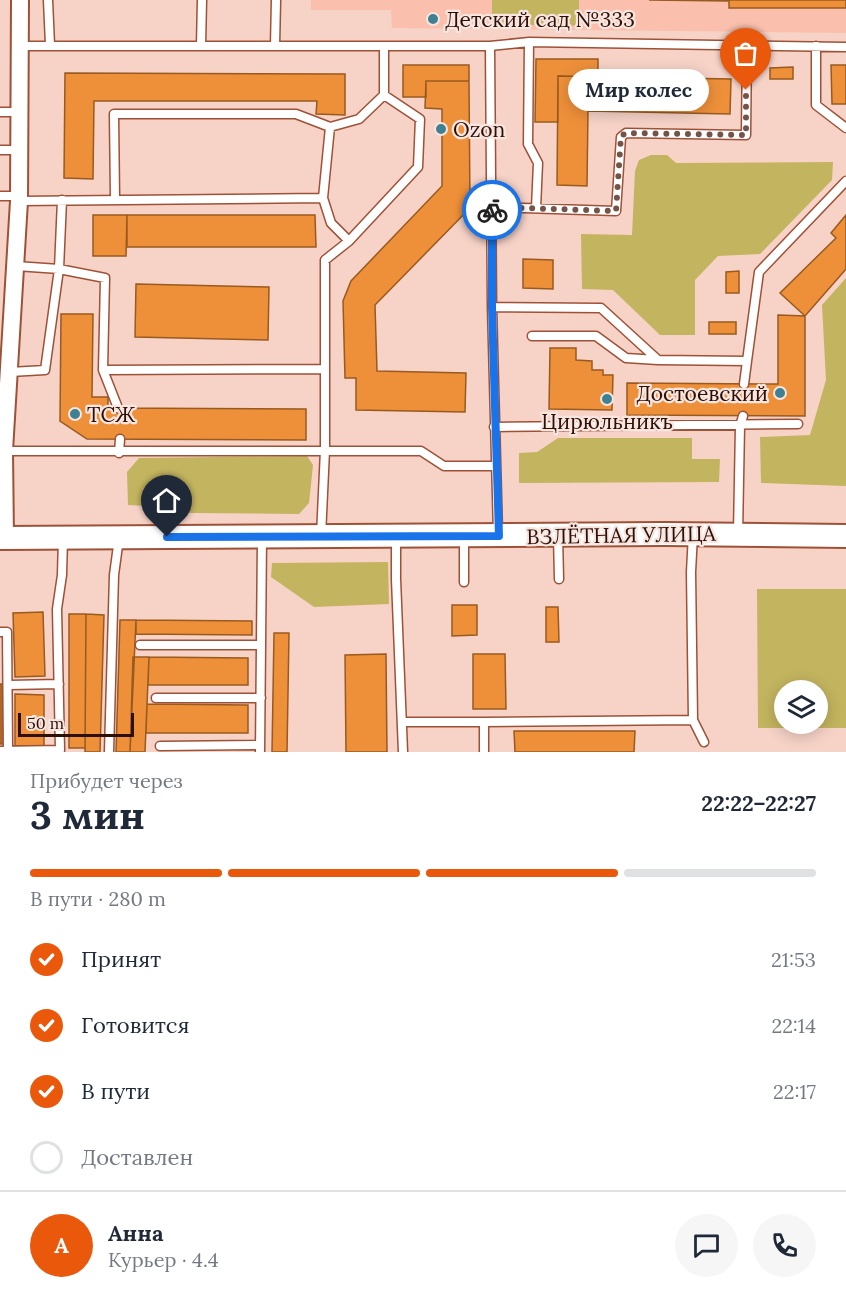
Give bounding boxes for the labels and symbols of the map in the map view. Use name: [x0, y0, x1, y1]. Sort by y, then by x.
place label: Детский сад №333: [445, 6, 635, 33]
marker: Детский сад №333: [426, 12, 440, 26]
pin: [720, 28, 771, 90]
callout: Мир колес: [569, 69, 710, 111]
place label: Ozon: [453, 116, 506, 143]
marker: Ozon: [434, 122, 448, 136]
courier: [462, 180, 522, 240]
place label: Достоевский: [636, 380, 768, 407]
marker: Достоевский: [773, 386, 787, 400]
marker: Цирюльникъ: [600, 392, 614, 406]
place label: ТСЖ: [87, 401, 136, 428]
marker: ТСЖ: [68, 407, 82, 421]
place label: Цирюльникъ: [541, 408, 673, 435]
pin: [141, 475, 192, 537]
street label: ВЗЛЁТНАЯ УЛИЦА: [526, 520, 717, 550]
scale bar: [18, 710, 134, 738]

